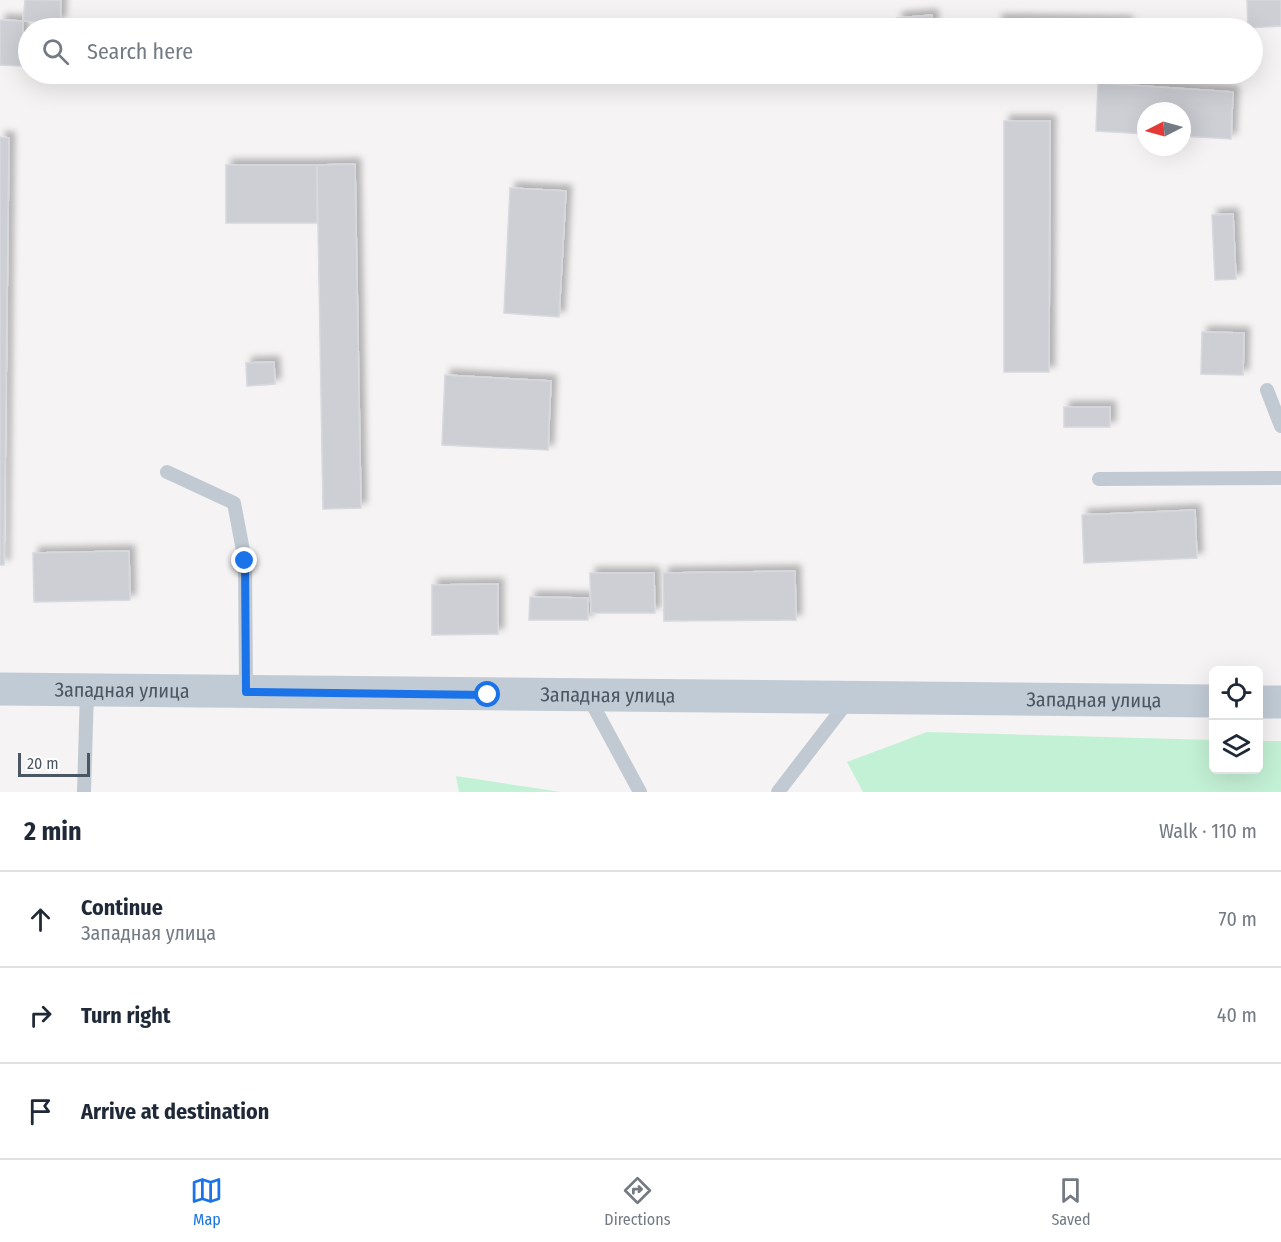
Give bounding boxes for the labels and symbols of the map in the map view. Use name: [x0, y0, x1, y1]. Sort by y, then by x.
north arrow: [1137, 102, 1191, 156]
route end: [231, 547, 257, 573]
street label: Западная улица: [54, 678, 190, 703]
route start: [474, 681, 500, 707]
street label: Западная улица: [540, 682, 676, 708]
street label: Западная улица: [1026, 687, 1162, 712]
scale bar: [18, 750, 90, 778]

